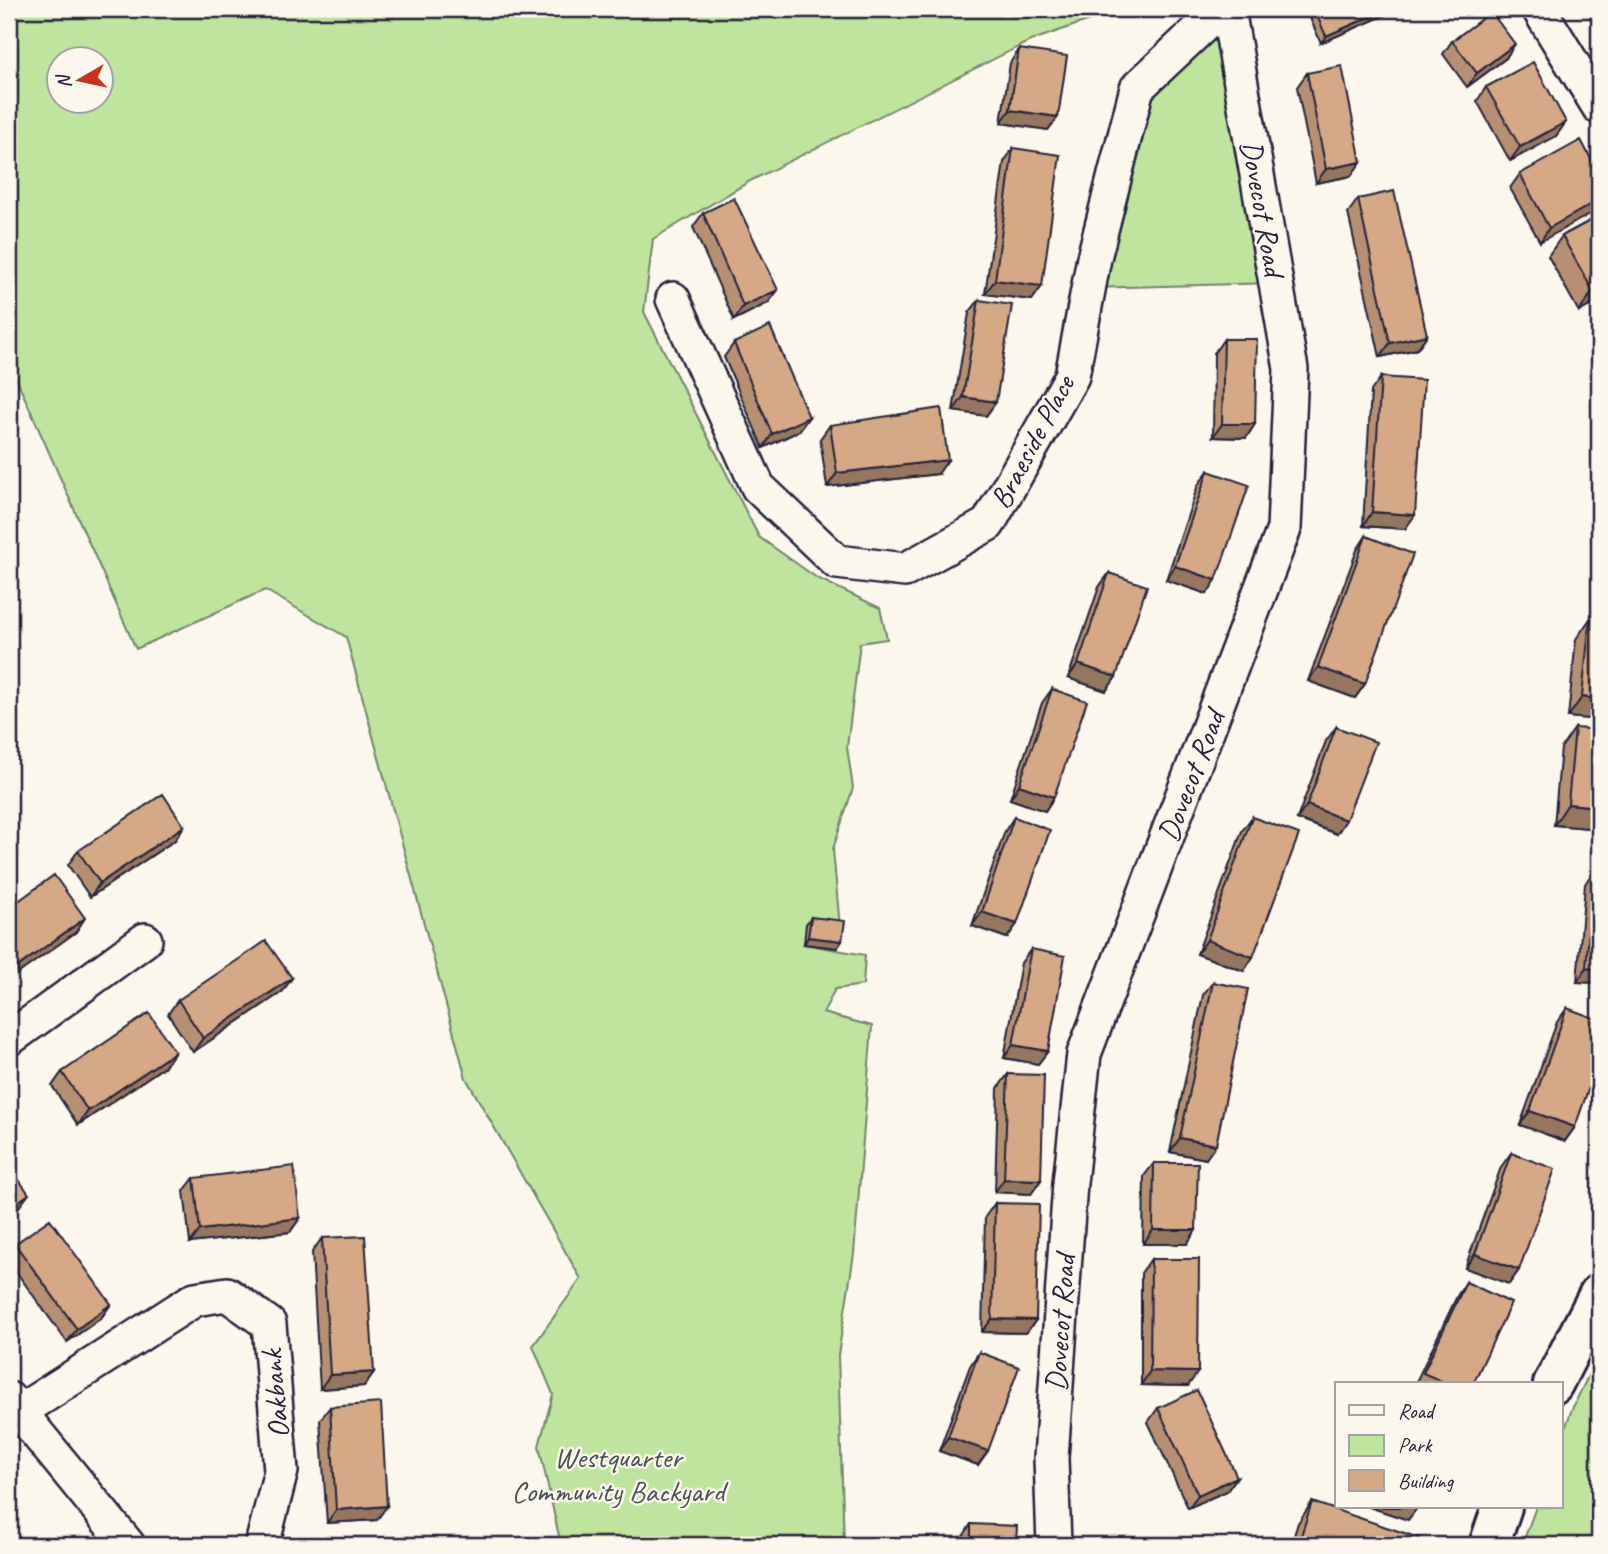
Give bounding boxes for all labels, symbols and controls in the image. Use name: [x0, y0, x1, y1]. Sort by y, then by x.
north arrow: [46, 46, 116, 116]
text: N: [51, 72, 77, 90]
street label: Dovecot Road: [1232, 137, 1294, 283]
street label: Braeside Place: [981, 367, 1084, 515]
street label: Dovecot Road: [1149, 702, 1235, 847]
street label: Dovecot Road: [1036, 1249, 1084, 1392]
street label: Oakbank: [252, 1346, 298, 1440]
legend: [1335, 1382, 1562, 1508]
text: Road: [1398, 1398, 1437, 1424]
text: Park: [1398, 1432, 1433, 1458]
park label: Westquarter Community Backyard: [511, 1438, 729, 1510]
text: Building: [1398, 1468, 1455, 1494]

